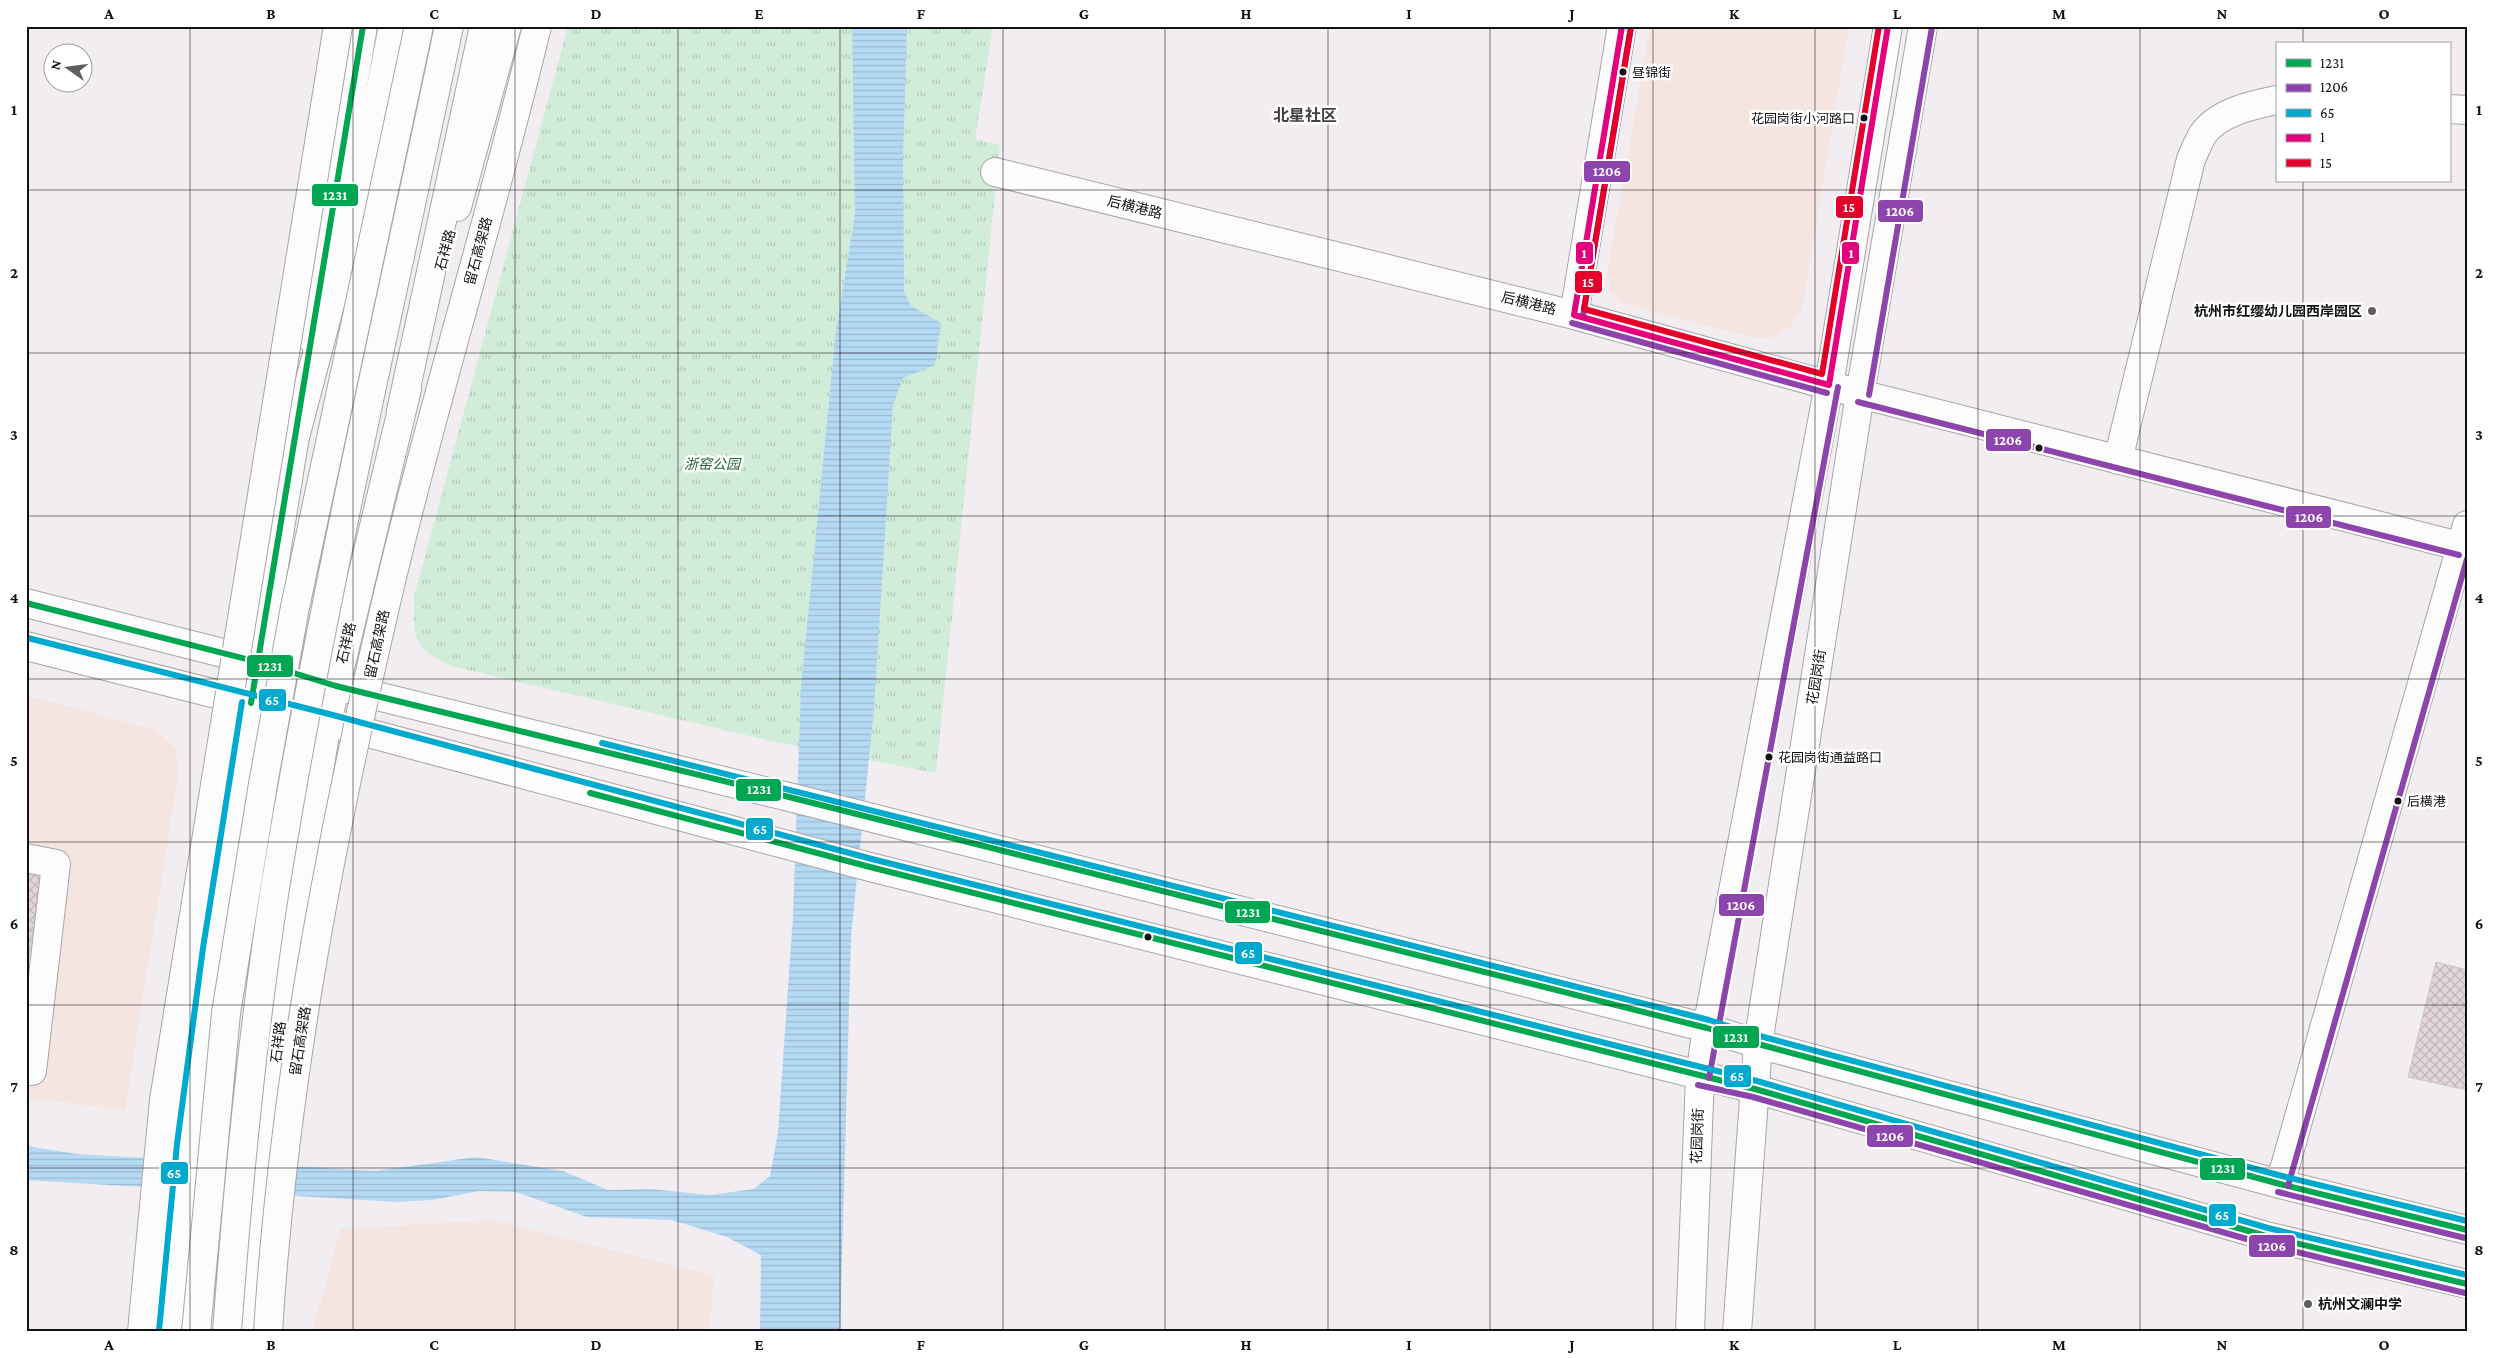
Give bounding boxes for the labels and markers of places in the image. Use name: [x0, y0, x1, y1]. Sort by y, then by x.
place label: 昼锦街: [1632, 65, 1671, 80]
marker: 昼锦街: [1618, 67, 1628, 77]
place label: 花园岗街小河路口: [1751, 111, 1855, 126]
marker: 花园岗街小河路口: [1859, 113, 1869, 123]
place label: 杭州市红缨幼儿园西岸园区: [2194, 303, 2362, 319]
marker: 杭州市红缨幼儿园西岸园区: [2366, 305, 2378, 317]
unlabelled marker: [2034, 443, 2044, 453]
place label: 花园岗街通益路口: [1778, 750, 1882, 765]
marker: 花园岗街通益路口: [1764, 752, 1774, 762]
place label: 后横港: [2407, 794, 2446, 809]
marker: 后横港: [2393, 796, 2403, 806]
unlabelled marker: [1143, 932, 1153, 942]
place label: 杭州文澜中学: [2318, 1296, 2402, 1312]
marker: 杭州文澜中学: [2302, 1298, 2314, 1310]

